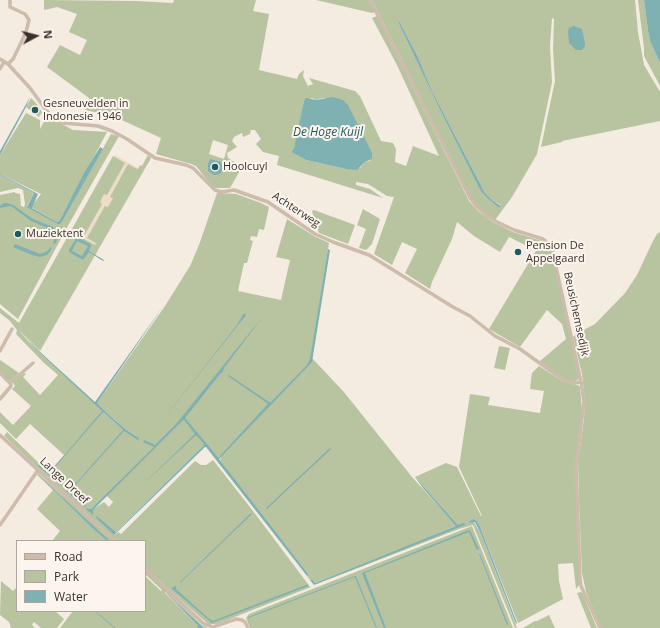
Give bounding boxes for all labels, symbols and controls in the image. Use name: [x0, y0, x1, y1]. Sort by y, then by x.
north arrow: [16, 16, 56, 56]
text: N: [40, 29, 56, 40]
place label: Gesneuvelden in Indonesie 1946: [43, 97, 129, 123]
marker: Gesneuvelden in Indonesie 1946: [30, 105, 40, 115]
water label: De Hoge Kuijl: [293, 126, 363, 140]
place label: Hoolcuyl: [223, 160, 267, 174]
marker: Hoolcuyl: [210, 162, 220, 172]
street label: Achterweg: [270, 190, 322, 230]
place label: Muziektent: [26, 227, 83, 241]
marker: Muziektent: [13, 229, 23, 239]
place label: Pension De Appelgaard: [526, 239, 585, 265]
marker: Pension De Appelgaard: [513, 247, 523, 257]
street label: Beusichemsedijk: [561, 271, 591, 357]
street label: Lange Dreef: [37, 455, 91, 507]
legend: [16, 540, 146, 612]
text: Road: [54, 548, 83, 565]
text: Park: [54, 568, 79, 585]
text: Water: [54, 588, 88, 605]

